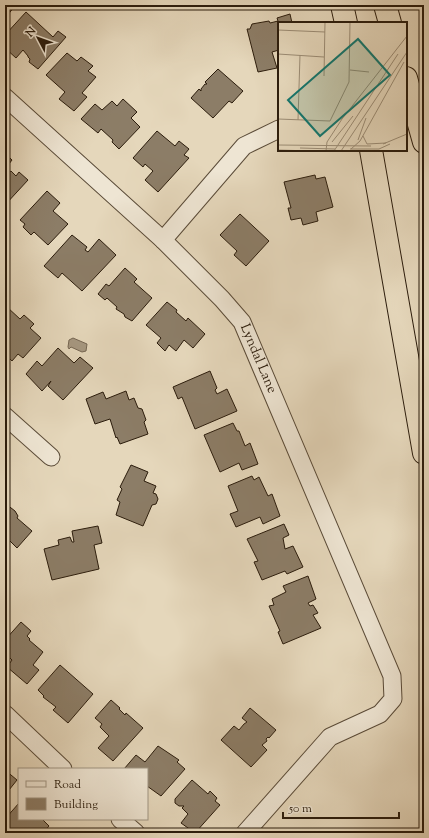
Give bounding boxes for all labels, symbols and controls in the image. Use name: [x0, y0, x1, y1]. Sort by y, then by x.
north arrow: [18, 18, 58, 58]
inset map: [278, 22, 407, 151]
text: N: [22, 23, 40, 41]
street label: Lyndal Lane: [234, 321, 281, 397]
legend: [18, 768, 148, 820]
text: Road: [54, 776, 81, 794]
scale bar: [283, 794, 399, 820]
text: Building: [54, 796, 98, 814]
text: 50 m: [288, 800, 312, 818]

